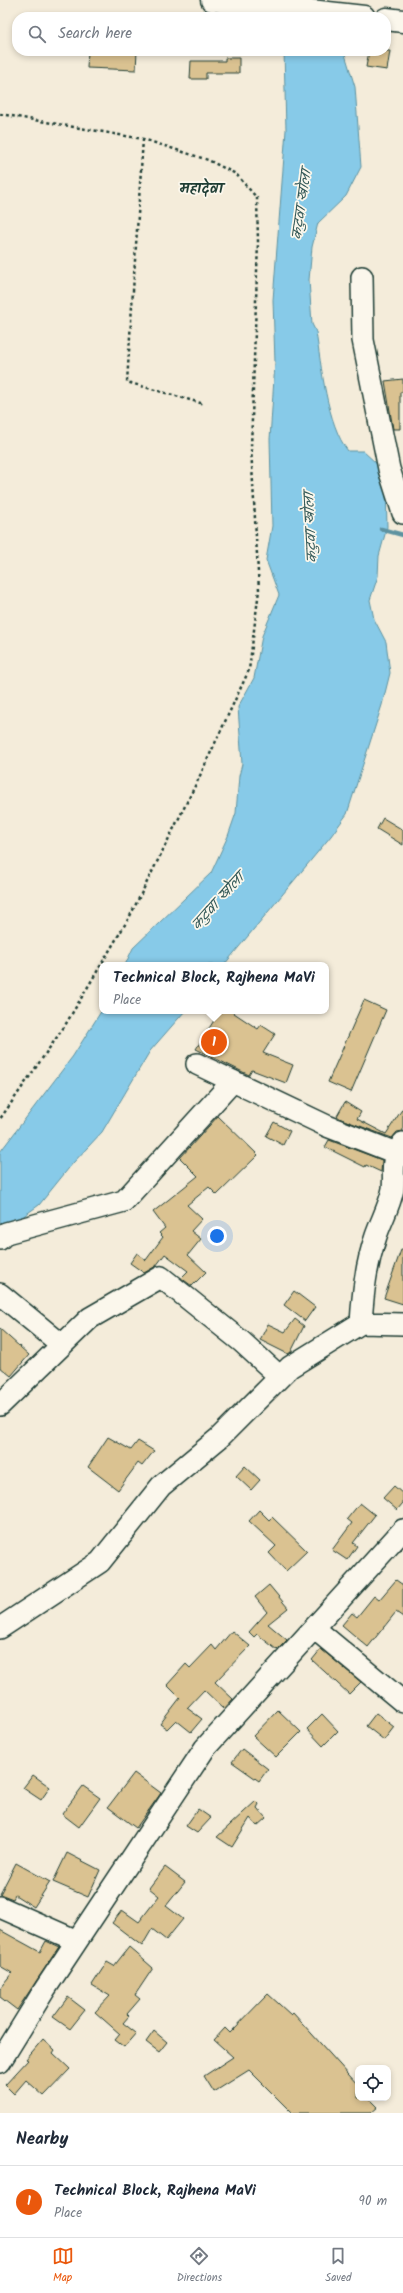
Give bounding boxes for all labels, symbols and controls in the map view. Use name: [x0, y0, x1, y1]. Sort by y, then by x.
search box: [12, 12, 391, 56]
text: Search here: [58, 22, 132, 46]
icon: search: [26, 23, 48, 45]
water label: कटुवा खोला: [285, 164, 319, 241]
district label: महादेवा: [179, 177, 225, 201]
water label: कटुवा खोला: [297, 488, 325, 564]
water label: कटुवा खोला: [186, 864, 254, 936]
popup: [99, 962, 329, 1014]
text: Technical Block, Rajhena MaVi: [113, 966, 315, 990]
text: Place: [113, 990, 141, 1011]
pin: 1: [201, 1027, 227, 1057]
your location: [207, 1226, 227, 1246]
map controls: [355, 2065, 391, 2101]
button: locate: [355, 2065, 391, 2101]
text: Nearby: [16, 2126, 68, 2153]
text: Technical Block, Rajhena MaVi: [54, 2179, 256, 2203]
text: 1: [27, 2191, 31, 2212]
text: 90 m: [359, 2191, 387, 2212]
text: Place: [54, 2203, 82, 2224]
tab: Map: [52, 2245, 74, 2287]
tab: Directions: [177, 2245, 222, 2287]
tab: Saved: [325, 2245, 351, 2287]

